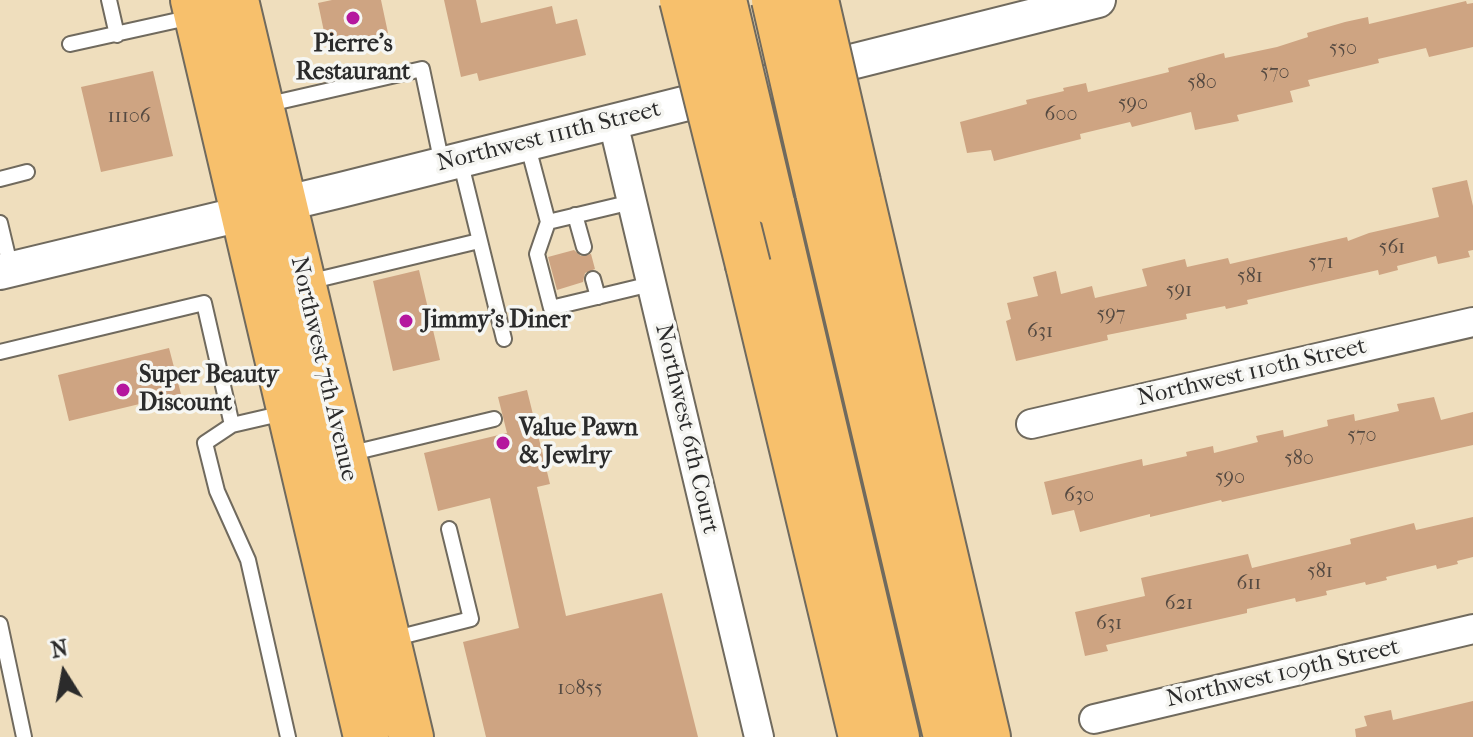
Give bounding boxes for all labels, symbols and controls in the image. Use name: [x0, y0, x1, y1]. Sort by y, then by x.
marker: Pierre's Restaurant: [344, 9, 362, 27]
place label: Pierre's Restaurant: [296, 31, 410, 87]
house number: 550: [1329, 37, 1357, 61]
house number: 570: [1260, 61, 1290, 85]
house number: 580: [1187, 71, 1217, 95]
house number: 590: [1118, 92, 1148, 116]
street label: Northwest 111th Street: [434, 95, 664, 179]
house number: 600: [1045, 103, 1077, 127]
house number: 11106: [107, 105, 151, 129]
house number: 561: [1379, 236, 1405, 260]
house number: 571: [1308, 251, 1334, 275]
street label: Northwest 7th Avenue: [283, 254, 363, 484]
house number: 581: [1237, 265, 1263, 289]
house number: 591: [1166, 279, 1192, 303]
house number: 597: [1097, 303, 1125, 327]
place label: Jimmy's Diner: [422, 307, 571, 335]
marker: Jimmy's Diner: [397, 312, 415, 330]
house number: 631: [1027, 320, 1053, 344]
street label: Northwest 6th Court: [648, 321, 724, 537]
street label: Northwest 110th Street: [1135, 333, 1369, 413]
place label: Super Beauty Discount: [139, 362, 278, 418]
marker: Super Beauty Discount: [114, 381, 132, 399]
place label: Value Pawn & Jewlry: [519, 415, 638, 471]
house number: 570: [1347, 424, 1377, 448]
marker: Value Pawn & Jewlry: [494, 434, 512, 452]
house number: 580: [1284, 447, 1314, 471]
house number: 590: [1215, 466, 1245, 490]
house number: 630: [1064, 484, 1094, 508]
house number: 581: [1307, 560, 1333, 584]
house number: 611: [1236, 572, 1262, 596]
house number: 621: [1165, 592, 1193, 616]
house number: 631: [1096, 612, 1122, 636]
north arrow: [24, 633, 104, 713]
street label: Northwest 109th Street: [1164, 633, 1402, 715]
text: N: [49, 635, 70, 664]
house number: 10855: [557, 677, 603, 701]

